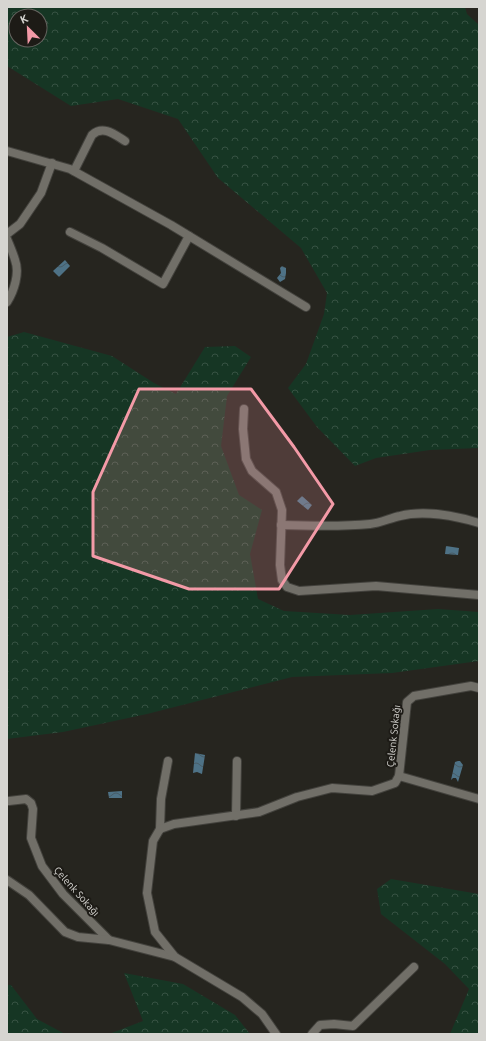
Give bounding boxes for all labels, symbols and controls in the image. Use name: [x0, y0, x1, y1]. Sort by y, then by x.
north arrow: [8, 8, 48, 48]
text: K: [18, 12, 30, 26]
street label: Çelenk Sokağı: [385, 705, 402, 768]
street label: Çelenk Sokağı: [52, 865, 102, 918]

